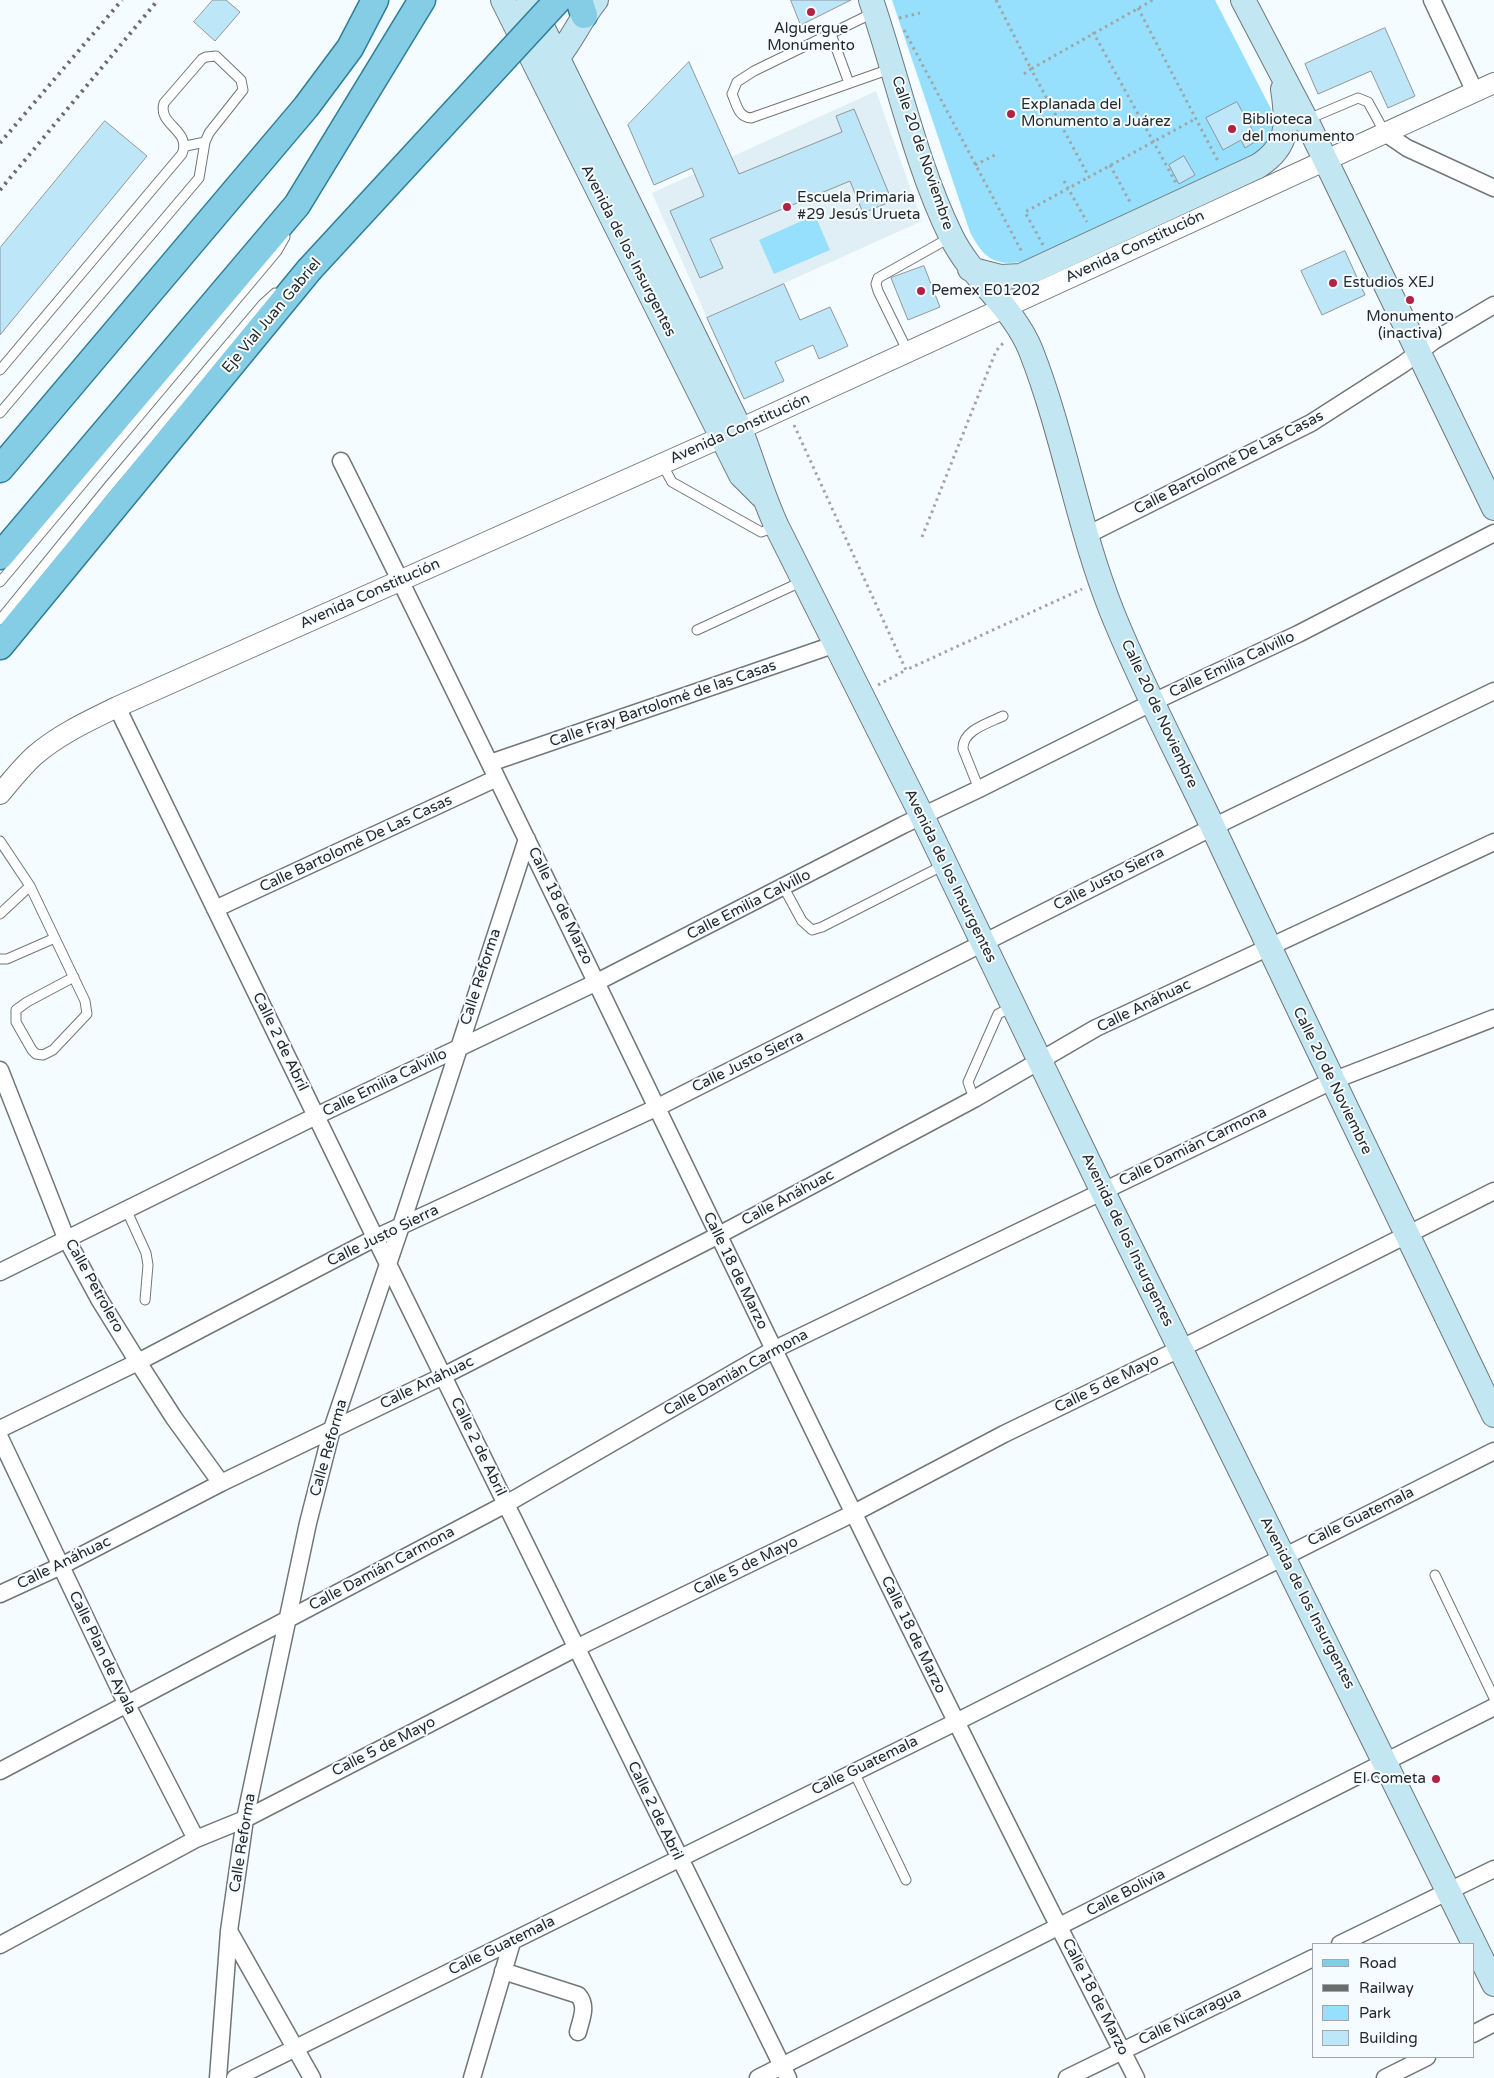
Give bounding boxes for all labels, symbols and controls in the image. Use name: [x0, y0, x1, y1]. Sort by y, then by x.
marker: Alguergue Monumento: [805, 6, 817, 18]
place label: Alguergue Monumento: [767, 20, 855, 55]
street label: Calle 20 de Noviembre: [887, 74, 957, 232]
place label: Explanada del Monumento a Juárez: [1021, 96, 1171, 131]
marker: Explanada del Monumento a Juárez: [1005, 108, 1017, 120]
place label: Biblioteca del monumento: [1242, 111, 1355, 146]
marker: Biblioteca del monumento: [1226, 123, 1238, 135]
street label: Avenida de los Insurgentes: [577, 162, 679, 340]
place label: Escuela Primaria #29 Jesús Urueta: [797, 189, 920, 224]
marker: Escuela Primaria #29 Jesús Urueta: [781, 201, 793, 213]
street label: Avenida Constitución: [1063, 207, 1207, 287]
street label: Eje Vial Juan Gabriel: [219, 255, 325, 377]
place label: Estudios XEJ: [1343, 274, 1435, 292]
marker: Estudios XEJ: [1327, 277, 1339, 289]
place label: Pemex E01202: [931, 282, 1040, 300]
marker: Pemex E01202: [915, 285, 927, 297]
marker: Monumento (inactiva): [1404, 294, 1416, 306]
place label: Monumento (inactiva): [1366, 308, 1454, 343]
street label: Avenida Constitución: [667, 390, 813, 468]
street label: Calle Bartolomé De Las Casas: [1131, 407, 1327, 519]
street label: Avenida Constitución: [297, 555, 443, 633]
street label: Calle Emilia Calvillo: [1166, 628, 1298, 702]
street label: Calle 20 de Noviembre: [1117, 637, 1201, 791]
street label: Calle Fray Bartolomé de las Casas: [547, 657, 779, 751]
street label: Avenida de los Insurgentes: [900, 786, 1000, 966]
street label: Calle Bartolomé De Las Casas: [257, 791, 455, 897]
street label: Calle Justo Sierra: [1051, 843, 1167, 915]
street label: Calle 18 de Marzo: [524, 844, 596, 968]
street label: Calle Emilia Calvillo: [684, 866, 814, 944]
street label: Calle Reforma: [457, 927, 505, 1027]
street label: Calle Anáhuac: [1094, 976, 1194, 1036]
street label: Calle 2 de Abril: [248, 990, 312, 1094]
street label: Calle 20 de Noviembre: [1288, 1004, 1376, 1158]
street label: Calle Justo Sierra: [689, 1027, 807, 1097]
street label: Calle Emilia Calvillo: [320, 1045, 450, 1121]
street label: Calle Damián Carmona: [1116, 1103, 1270, 1191]
street label: Avenida de los Insurgentes: [1077, 1150, 1177, 1330]
street label: Calle Anáhuac: [739, 1166, 837, 1230]
street label: Calle Justo Sierra: [324, 1201, 442, 1271]
street label: Calle 18 de Marzo: [699, 1209, 771, 1333]
street label: Calle Petrolero: [61, 1236, 127, 1336]
street label: Calle Damián Carmona: [661, 1326, 811, 1420]
street label: Calle 5 de Mayo: [1052, 1351, 1162, 1417]
street label: Calle Anáhuac: [377, 1353, 477, 1413]
street label: Calle 2 de Abril: [446, 1395, 510, 1499]
street label: Calle Reforma: [307, 1397, 351, 1499]
street label: Calle Guatemala: [1305, 1483, 1417, 1551]
street label: Avenida de los Insurgentes: [1256, 1514, 1358, 1692]
street label: Calle Damián Carmona: [306, 1523, 458, 1615]
street label: Calle Anáhuac: [14, 1533, 114, 1593]
street label: Calle 5 de Mayo: [691, 1533, 801, 1599]
street label: Calle 18 de Marzo: [877, 1573, 949, 1697]
street label: Calle Plan de Ayala: [64, 1588, 140, 1718]
street label: Calle 5 de Mayo: [329, 1713, 439, 1781]
street label: Calle Guatemala: [809, 1732, 921, 1800]
street label: Calle 2 de Abril: [623, 1759, 687, 1863]
place label: El Cometa: [1353, 1770, 1426, 1788]
marker: El Cometa: [1430, 1773, 1442, 1785]
street label: Calle Reforma: [226, 1792, 260, 1894]
street label: Calle Bolivia: [1084, 1866, 1168, 1920]
street label: Calle Guatemala: [446, 1912, 558, 1980]
street label: Calle 18 de Marzo: [1058, 1936, 1132, 2058]
legend: [1312, 1943, 1474, 2058]
text: Road: [1359, 1954, 1397, 1972]
text: Railway: [1359, 1979, 1414, 1997]
street label: Calle Nicaragua: [1136, 1984, 1244, 2050]
text: Park: [1359, 2004, 1391, 2022]
text: Building: [1359, 2029, 1418, 2047]

